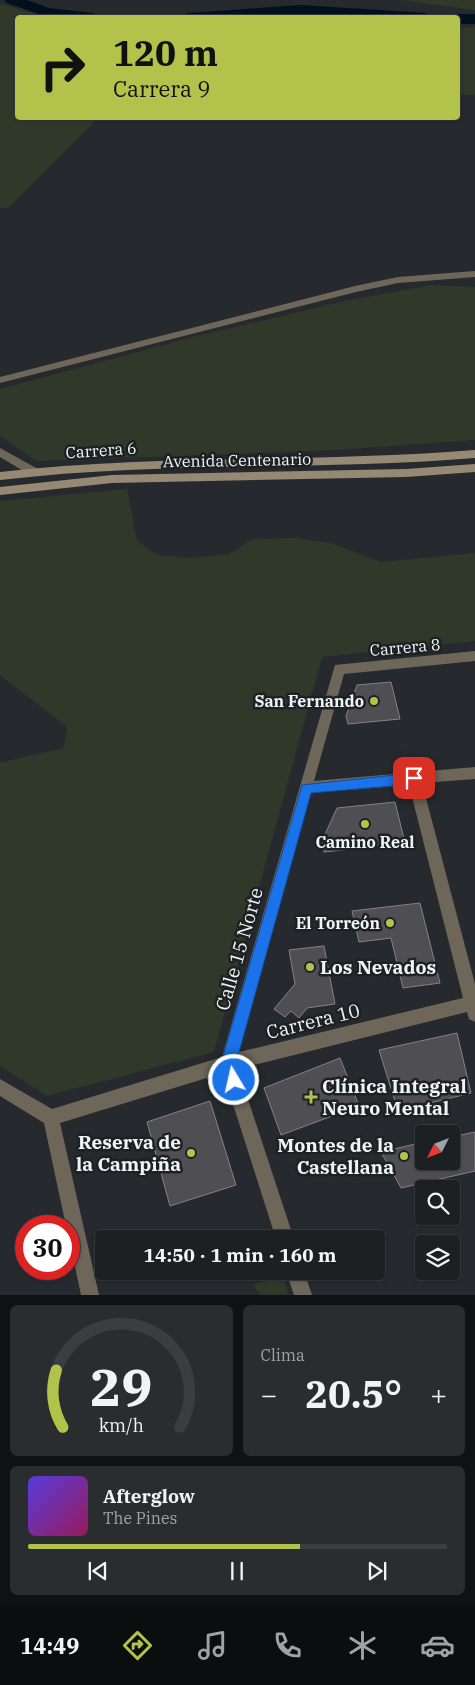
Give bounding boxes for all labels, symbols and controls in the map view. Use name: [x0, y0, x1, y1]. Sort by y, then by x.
text: 120 m: [113, 30, 218, 76]
icon: right: [30, 35, 95, 100]
text: Carrera 9: [113, 74, 210, 103]
street label: Carrera 6: [65, 438, 137, 462]
street label: Avenida Centenario: [163, 449, 311, 471]
street label: Carrera 8: [369, 634, 441, 660]
place label: San Fernando: [254, 691, 364, 711]
marker: San Fernando: [368, 695, 380, 707]
pin: [393, 757, 435, 799]
icon: arrive: [400, 764, 428, 792]
marker: Camino Real: [359, 818, 371, 830]
place label: Camino Real: [315, 832, 415, 852]
street label: Calle 15 Norte: [210, 885, 268, 1013]
place label: El Torreón: [296, 913, 380, 933]
marker: El Torreón: [384, 917, 396, 929]
place label: Los Nevados: [320, 955, 436, 979]
marker: Los Nevados: [304, 961, 316, 973]
street label: Carrera 10: [264, 998, 362, 1044]
position arrow: [207, 1053, 259, 1105]
place label: Clínica Integral Neuro Mental: [322, 1074, 467, 1120]
marker: Clínica Integral Neuro Mental: [304, 1090, 318, 1104]
north arrow: [415, 1125, 460, 1170]
map controls: [415, 1125, 460, 1280]
place label: Reserva de la Campiña: [76, 1130, 181, 1176]
place label: Montes de la Castellana: [277, 1133, 394, 1179]
marker: Reserva de la Campiña: [185, 1147, 197, 1159]
marker: Montes de la Castellana: [398, 1150, 410, 1162]
button: search: [415, 1180, 460, 1225]
speed limit sign: 30: [15, 1215, 80, 1280]
button: layers: [415, 1235, 460, 1280]
text: 14:50 · 1 min · 160 m: [144, 1243, 336, 1267]
text: Clima: [261, 1345, 305, 1365]
text: 29: [90, 1353, 152, 1420]
text: 20.5°: [305, 1369, 402, 1418]
text: −: [261, 1376, 277, 1413]
text: +: [430, 1376, 447, 1413]
text: km/h: [99, 1414, 144, 1437]
text: Afterglow: [103, 1484, 195, 1508]
text: The Pines: [103, 1508, 177, 1528]
icon: previous: [84, 1557, 112, 1585]
icon: pause: [223, 1557, 251, 1585]
icon: next: [363, 1557, 391, 1585]
icon: directions: [120, 1628, 155, 1663]
icon: music: [195, 1628, 230, 1663]
icon: phone: [270, 1628, 305, 1663]
icon: climate: [345, 1628, 380, 1663]
icon: car: [420, 1628, 455, 1663]
text: 14:49: [20, 1631, 80, 1660]

